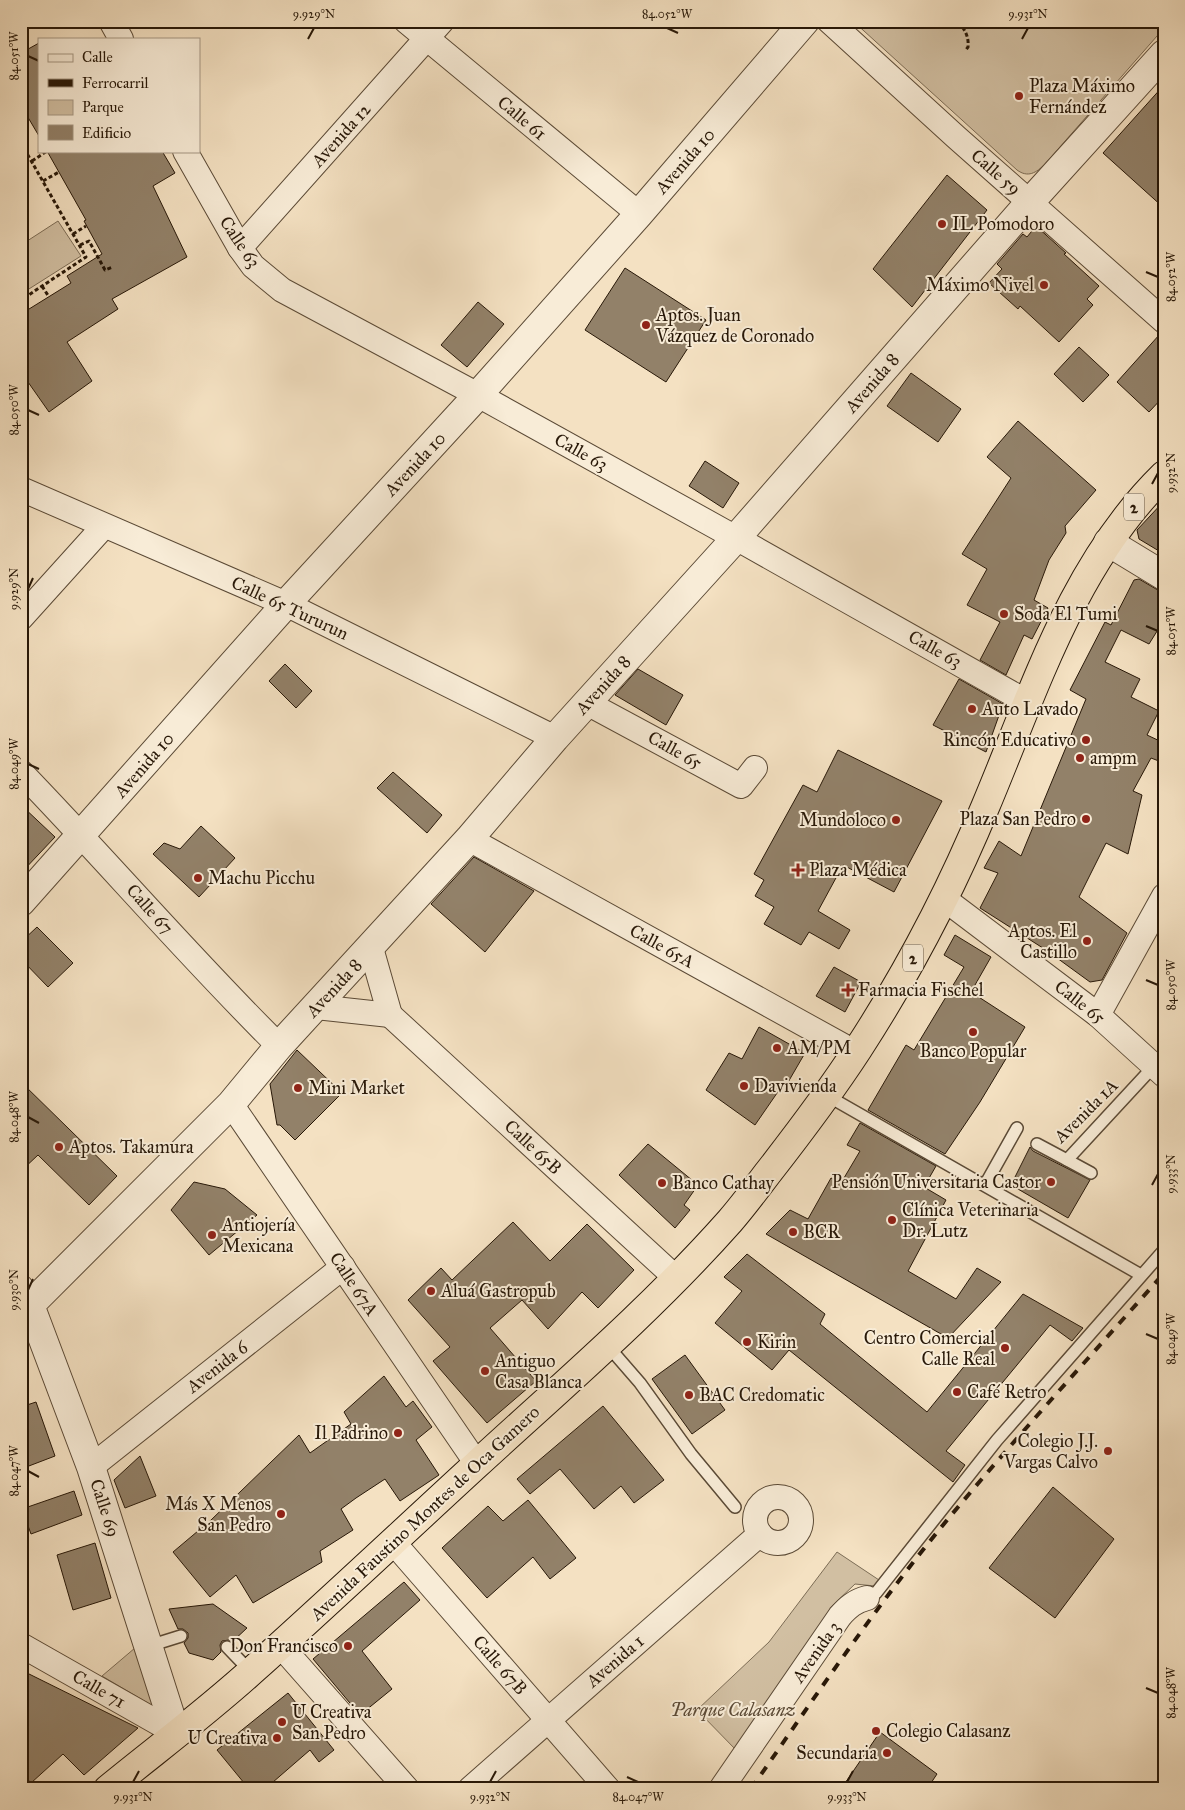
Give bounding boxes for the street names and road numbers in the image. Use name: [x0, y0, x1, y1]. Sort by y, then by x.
street label: Calle 61: [493, 91, 551, 145]
street label: Avenida 12: [306, 98, 375, 172]
street label: Avenida 10: [650, 124, 720, 199]
street label: Calle 59: [967, 144, 1025, 200]
street label: Calle 63: [215, 212, 265, 272]
street label: Avenida 8: [839, 349, 904, 418]
street label: Avenida 10: [379, 427, 450, 501]
street label: Calle 63: [551, 428, 611, 476]
road number: 2: [1124, 494, 1144, 520]
street label: Calle 65 Tururun: [228, 571, 352, 645]
street label: Calle 63: [905, 625, 965, 673]
street label: Avenida 8: [570, 651, 635, 720]
street label: Calle 65: [644, 726, 706, 774]
street label: Avenida 10: [109, 728, 179, 803]
street label: Calle 67: [122, 879, 178, 939]
street label: Calle 65A: [626, 919, 698, 973]
road number: 2: [903, 944, 923, 971]
street label: Avenida 8: [301, 954, 367, 1023]
street label: Calle 65: [1050, 975, 1110, 1029]
street label: Avenida 1A: [1049, 1074, 1123, 1148]
street label: Calle 65B: [500, 1115, 566, 1179]
street label: Calle 67A: [325, 1248, 383, 1320]
street label: Avenida 6: [181, 1336, 253, 1398]
street label: Avenida Faustino Montes de Oca Gamero: [305, 1401, 544, 1626]
street label: Calle 69: [85, 1476, 125, 1540]
street label: Avenida 3: [786, 1617, 845, 1688]
street label: Avenida 1: [581, 1630, 648, 1693]
street label: Calle 67B: [468, 1631, 532, 1699]
street label: Calle 71: [69, 1665, 129, 1713]

